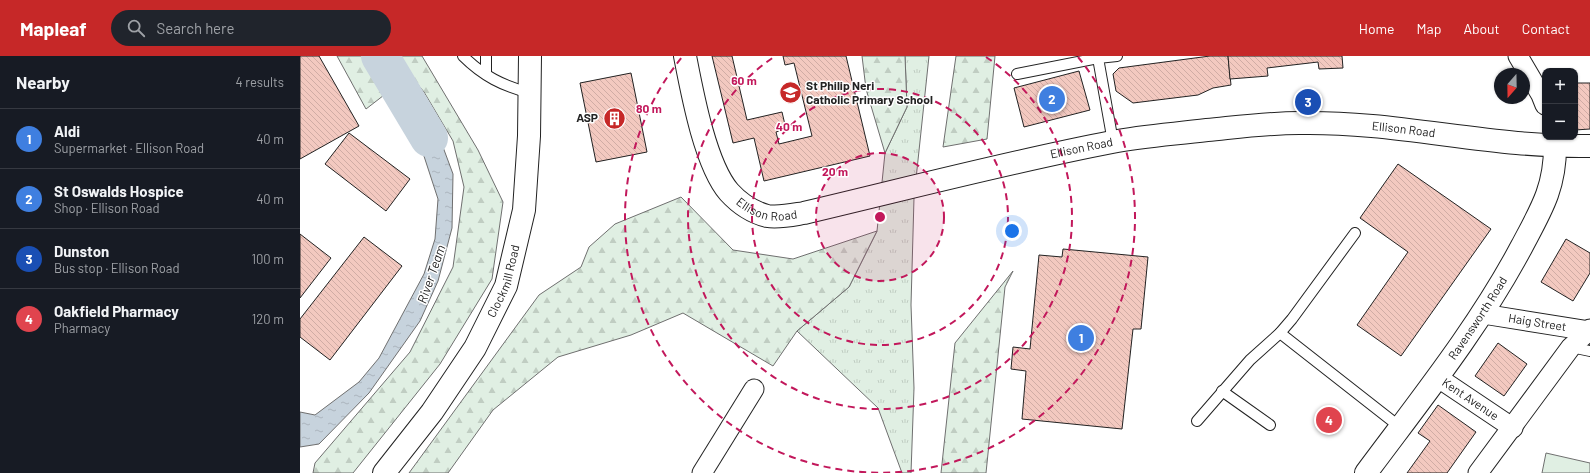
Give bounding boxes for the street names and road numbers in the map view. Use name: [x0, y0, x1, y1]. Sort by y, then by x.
street label: Ellison Road: [1371, 118, 1436, 139]
street label: Ellison Road: [1049, 134, 1114, 160]
street label: Ellison Road: [734, 194, 798, 223]
street label: Clockmill Road: [484, 243, 522, 319]
street label: Ravensworth Road: [1445, 274, 1509, 362]
street label: Haig Street: [1507, 310, 1568, 333]
street label: Kent Avenue: [1440, 375, 1502, 422]

